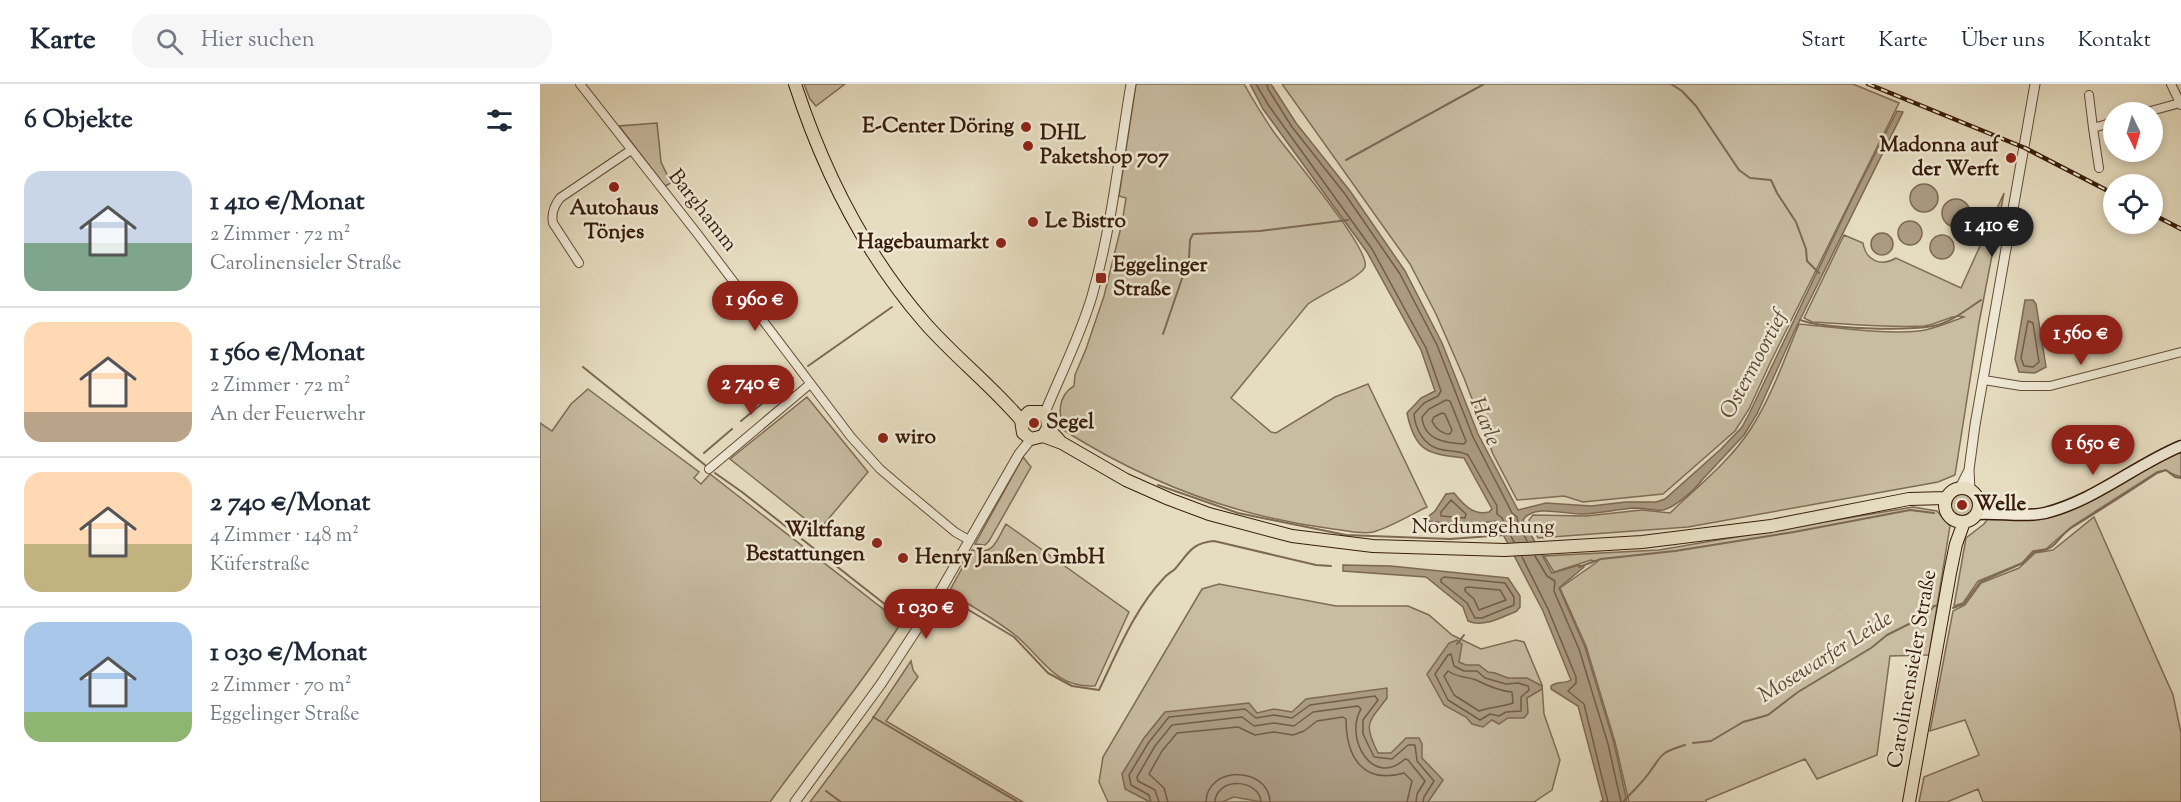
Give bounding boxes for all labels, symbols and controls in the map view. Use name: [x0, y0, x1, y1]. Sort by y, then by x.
search box: [132, 14, 552, 68]
text: Karte: [30, 21, 96, 61]
icon: search: [153, 25, 186, 58]
text: Hier suchen: [201, 25, 315, 57]
text: Start: [1801, 26, 1845, 56]
text: Karte: [1878, 26, 1928, 56]
text: Über uns: [1961, 26, 2045, 56]
text: Kontakt: [2078, 26, 2151, 56]
text: 6 Objekte: [24, 102, 133, 139]
north arrow: [2103, 102, 2163, 162]
map controls: [2103, 102, 2163, 234]
icon: filters: [483, 104, 516, 137]
place label: E-Center Döring: [862, 112, 1015, 142]
place label: DHL Paketshop 707: [1040, 119, 1169, 173]
marker: E-Center Döring: [1019, 120, 1033, 134]
place label: Madonna auf der Werft: [1879, 131, 2001, 185]
marker: DHL Paketshop 707: [1021, 139, 1035, 153]
marker: Madonna auf der Werft: [2004, 151, 2018, 165]
street label: Barghamm: [660, 163, 744, 259]
button: locate: [2103, 174, 2163, 234]
marker: Autohaus Tönjes: [607, 180, 621, 194]
text: 1 410 €/Monat: [210, 184, 365, 221]
place label: Autohaus Tönjes: [569, 194, 659, 248]
icon: home: [72, 195, 144, 267]
place label: Le Bistro: [1045, 207, 1126, 237]
pin: 1 410 €: [1937, 207, 2047, 258]
text: 1 410 €: [1965, 212, 2019, 241]
marker: Le Bistro: [1026, 215, 1040, 229]
text: 2 Zimmer · 72 m²: [210, 221, 351, 250]
place label: Hagebaumarkt: [857, 228, 990, 258]
marker: Hagebaumarkt: [994, 236, 1008, 250]
text: Carolinensieler Straße: [210, 250, 402, 279]
place label: Eggelinger Straße: [1113, 251, 1208, 305]
marker: Eggelinger Straße: [1094, 271, 1108, 285]
pin: 1 960 €: [700, 281, 810, 332]
text: 1 960 €: [726, 286, 784, 315]
water label: Ostermoortief: [1713, 303, 1798, 425]
pin: 1 560 €: [2026, 315, 2136, 366]
text: 1 560 €: [2054, 320, 2108, 349]
text: 1 560 €/Monat: [210, 335, 365, 372]
icon: home: [72, 346, 144, 418]
pin: 2 740 €: [696, 365, 806, 416]
text: 2 740 €: [721, 370, 781, 399]
text: 2 Zimmer · 72 m²: [210, 372, 351, 401]
water label: Harle: [1460, 393, 1508, 451]
text: An der Feuerwehr: [210, 401, 366, 430]
place label: Segel: [1046, 408, 1094, 438]
marker: Segel: [1027, 416, 1041, 430]
place label: wiro: [895, 423, 936, 453]
pin: 1 650 €: [2038, 425, 2148, 476]
text: 1 650 €: [2066, 430, 2120, 459]
marker: wiro: [876, 431, 890, 445]
text: 2 740 €/Monat: [210, 485, 370, 522]
place label: Welle: [1974, 490, 2026, 520]
icon: home: [72, 496, 144, 568]
marker: Welle: [1955, 498, 1969, 512]
street label: Nordumgehung: [1411, 513, 1555, 543]
place label: Wiltfang Bestattungen: [746, 516, 866, 570]
text: 4 Zimmer · 148 m²: [210, 522, 359, 551]
marker: Wiltfang Bestattungen: [870, 536, 884, 550]
place label: Henry Janßen GmbH: [915, 543, 1105, 573]
text: Küferstraße: [210, 551, 310, 580]
marker: Henry Janßen GmbH: [896, 551, 910, 565]
street label: Carolinensieler Straße: [1881, 567, 1945, 771]
pin: 1 030 €: [871, 589, 981, 640]
text: 1 030 €: [898, 594, 954, 623]
water label: Mosewarfer Leide: [1753, 604, 1900, 712]
text: 1 030 €/Monat: [210, 635, 367, 672]
icon: home: [72, 646, 144, 718]
text: 2 Zimmer · 70 m²: [210, 672, 352, 701]
text: Eggelinger Straße: [210, 701, 360, 730]

